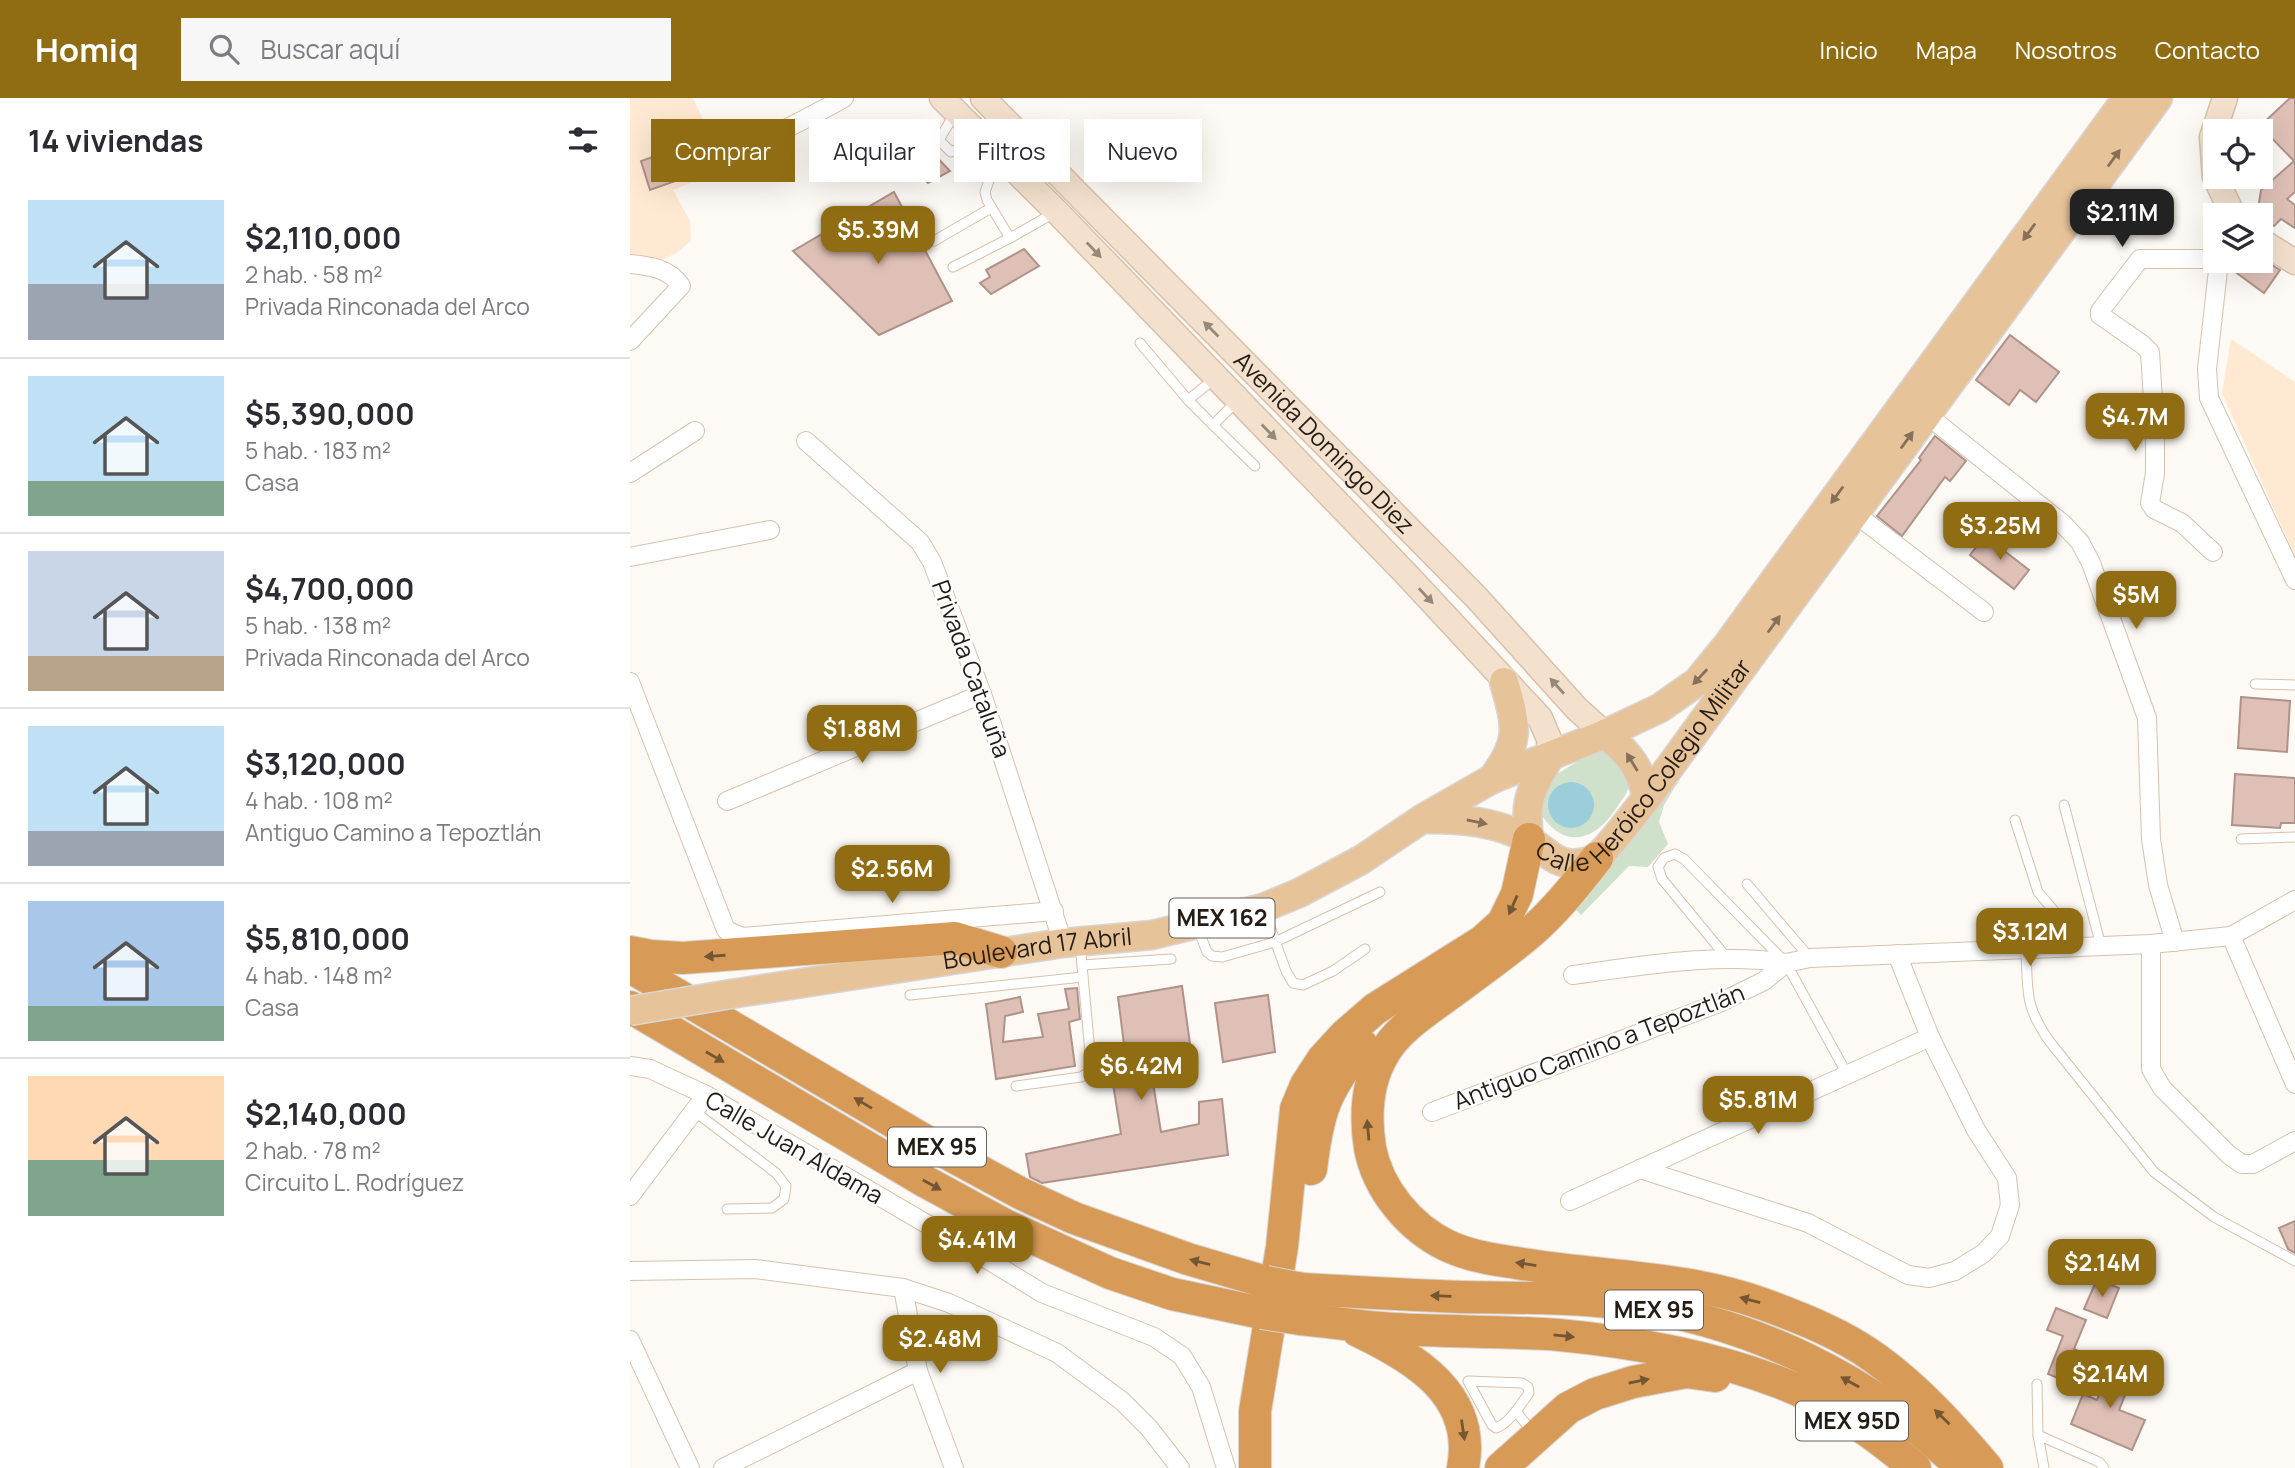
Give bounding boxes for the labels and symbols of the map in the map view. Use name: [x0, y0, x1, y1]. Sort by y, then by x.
one-way arrow: [2107, 149, 2122, 167]
pin: $2.11M: [2065, 190, 2179, 249]
pin: $5.39M: [821, 206, 935, 266]
one-way arrow: [2022, 223, 2036, 241]
one-way arrow: [1086, 241, 1102, 258]
one-way arrow: [1204, 321, 1220, 338]
street label: Avenida Domingo Diez: [1227, 344, 1422, 540]
pin: $4.7M: [2086, 394, 2184, 453]
one-way arrow: [1260, 423, 1276, 440]
one-way arrow: [1900, 430, 1914, 449]
one-way arrow: [1830, 486, 1844, 504]
pin: $3.25M: [1943, 503, 2057, 562]
pin: $5M: [2102, 572, 2170, 631]
street label: Privada Cataluña: [925, 575, 1020, 762]
one-way arrow: [1418, 587, 1434, 605]
one-way arrow: [1767, 615, 1781, 633]
street label: Calle Heróico Colegio Militar: [1529, 651, 1758, 879]
one-way arrow: [1693, 668, 1709, 685]
one-way arrow: [1549, 677, 1565, 695]
pin: $1.88M: [805, 706, 919, 765]
one-way arrow: [1626, 752, 1639, 771]
one-way arrow: [1466, 816, 1488, 827]
pin: $2.56M: [835, 846, 949, 905]
one-way arrow: [1507, 894, 1518, 915]
road number: MEX 162: [1170, 898, 1274, 938]
pin: $3.12M: [1973, 908, 2087, 968]
street label: Boulevard 17 Abril: [941, 919, 1133, 976]
one-way arrow: [703, 951, 725, 962]
street label: Antiguo Camino a Tepoztlán: [1448, 975, 1749, 1116]
pin: $6.42M: [1084, 1042, 1198, 1102]
one-way arrow: [705, 1051, 724, 1063]
pin: $5.81M: [1701, 1076, 1815, 1136]
street label: Calle Juan Aldama: [700, 1082, 890, 1211]
one-way arrow: [853, 1097, 872, 1109]
one-way arrow: [1362, 1119, 1373, 1141]
road number: MEX 95: [888, 1128, 986, 1166]
one-way arrow: [922, 1179, 941, 1191]
pin: $4.41M: [920, 1216, 1034, 1276]
pin: $2.14M: [2045, 1240, 2159, 1299]
one-way arrow: [1189, 1256, 1211, 1267]
one-way arrow: [1514, 1259, 1536, 1270]
one-way arrow: [1430, 1290, 1452, 1302]
road number: MEX 95: [1605, 1290, 1703, 1330]
one-way arrow: [1739, 1294, 1761, 1305]
pin: $2.48M: [883, 1316, 997, 1375]
one-way arrow: [1553, 1331, 1575, 1342]
pin: $2.14M: [2053, 1350, 2167, 1410]
one-way arrow: [1628, 1376, 1650, 1387]
one-way arrow: [1840, 1376, 1860, 1388]
road number: MEX 95D: [1796, 1402, 1908, 1440]
one-way arrow: [1934, 1409, 1950, 1426]
one-way arrow: [1458, 1419, 1469, 1441]

